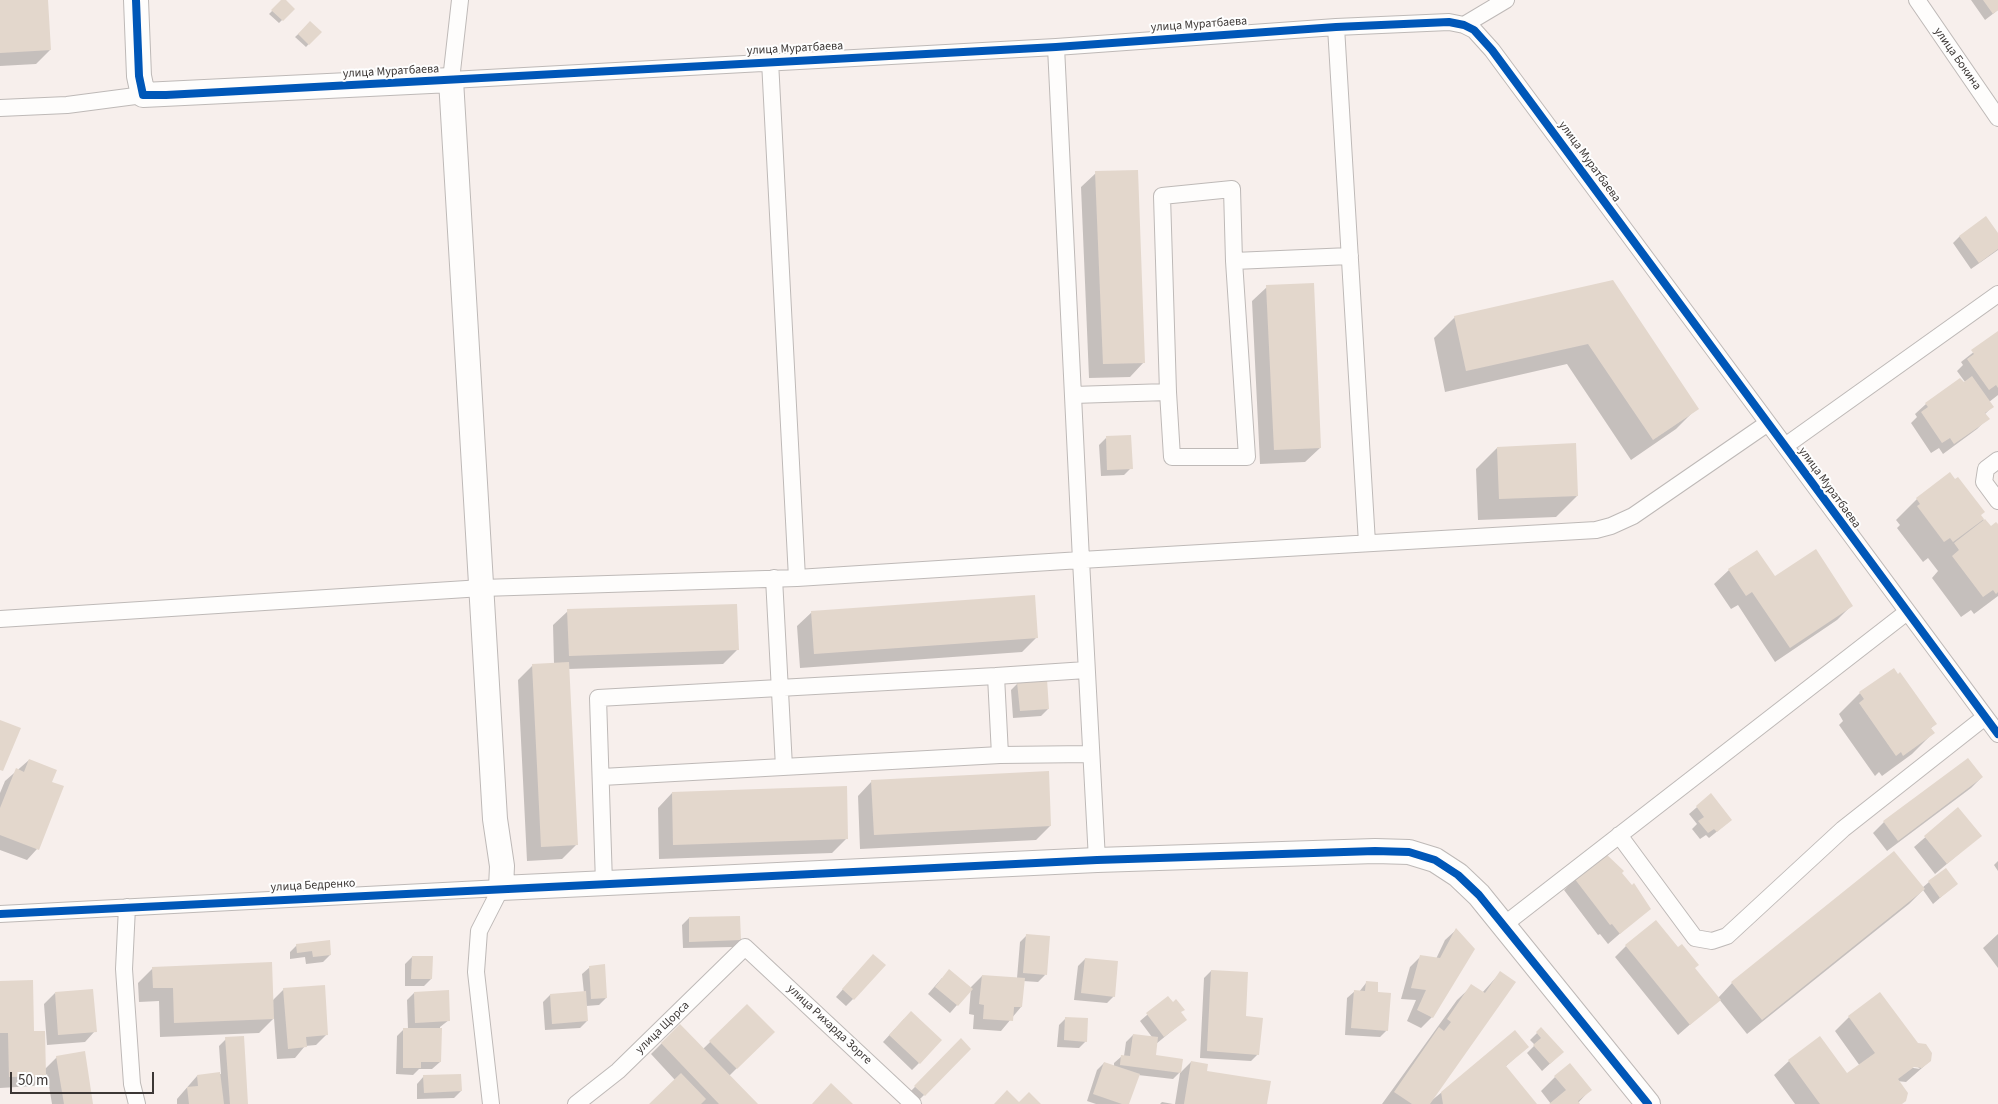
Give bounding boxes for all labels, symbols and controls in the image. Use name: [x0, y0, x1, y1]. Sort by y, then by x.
street label: улица Муратбаева: [1150, 14, 1248, 36]
street label: улица Бокина: [1930, 25, 1984, 93]
street label: улица Муратбаева: [746, 39, 844, 59]
street label: улица Муратбаева: [342, 62, 440, 82]
street label: улица Муратбаева: [1555, 119, 1623, 205]
street label: улица Муратбаева: [1795, 445, 1863, 531]
street label: улица Бедренко: [270, 877, 356, 895]
street label: улица Рихарда Зорге: [784, 982, 874, 1068]
street label: улица Щорса: [633, 999, 693, 1057]
scale bar: [12, 1062, 156, 1094]
text: 50 m: [18, 1070, 48, 1091]

